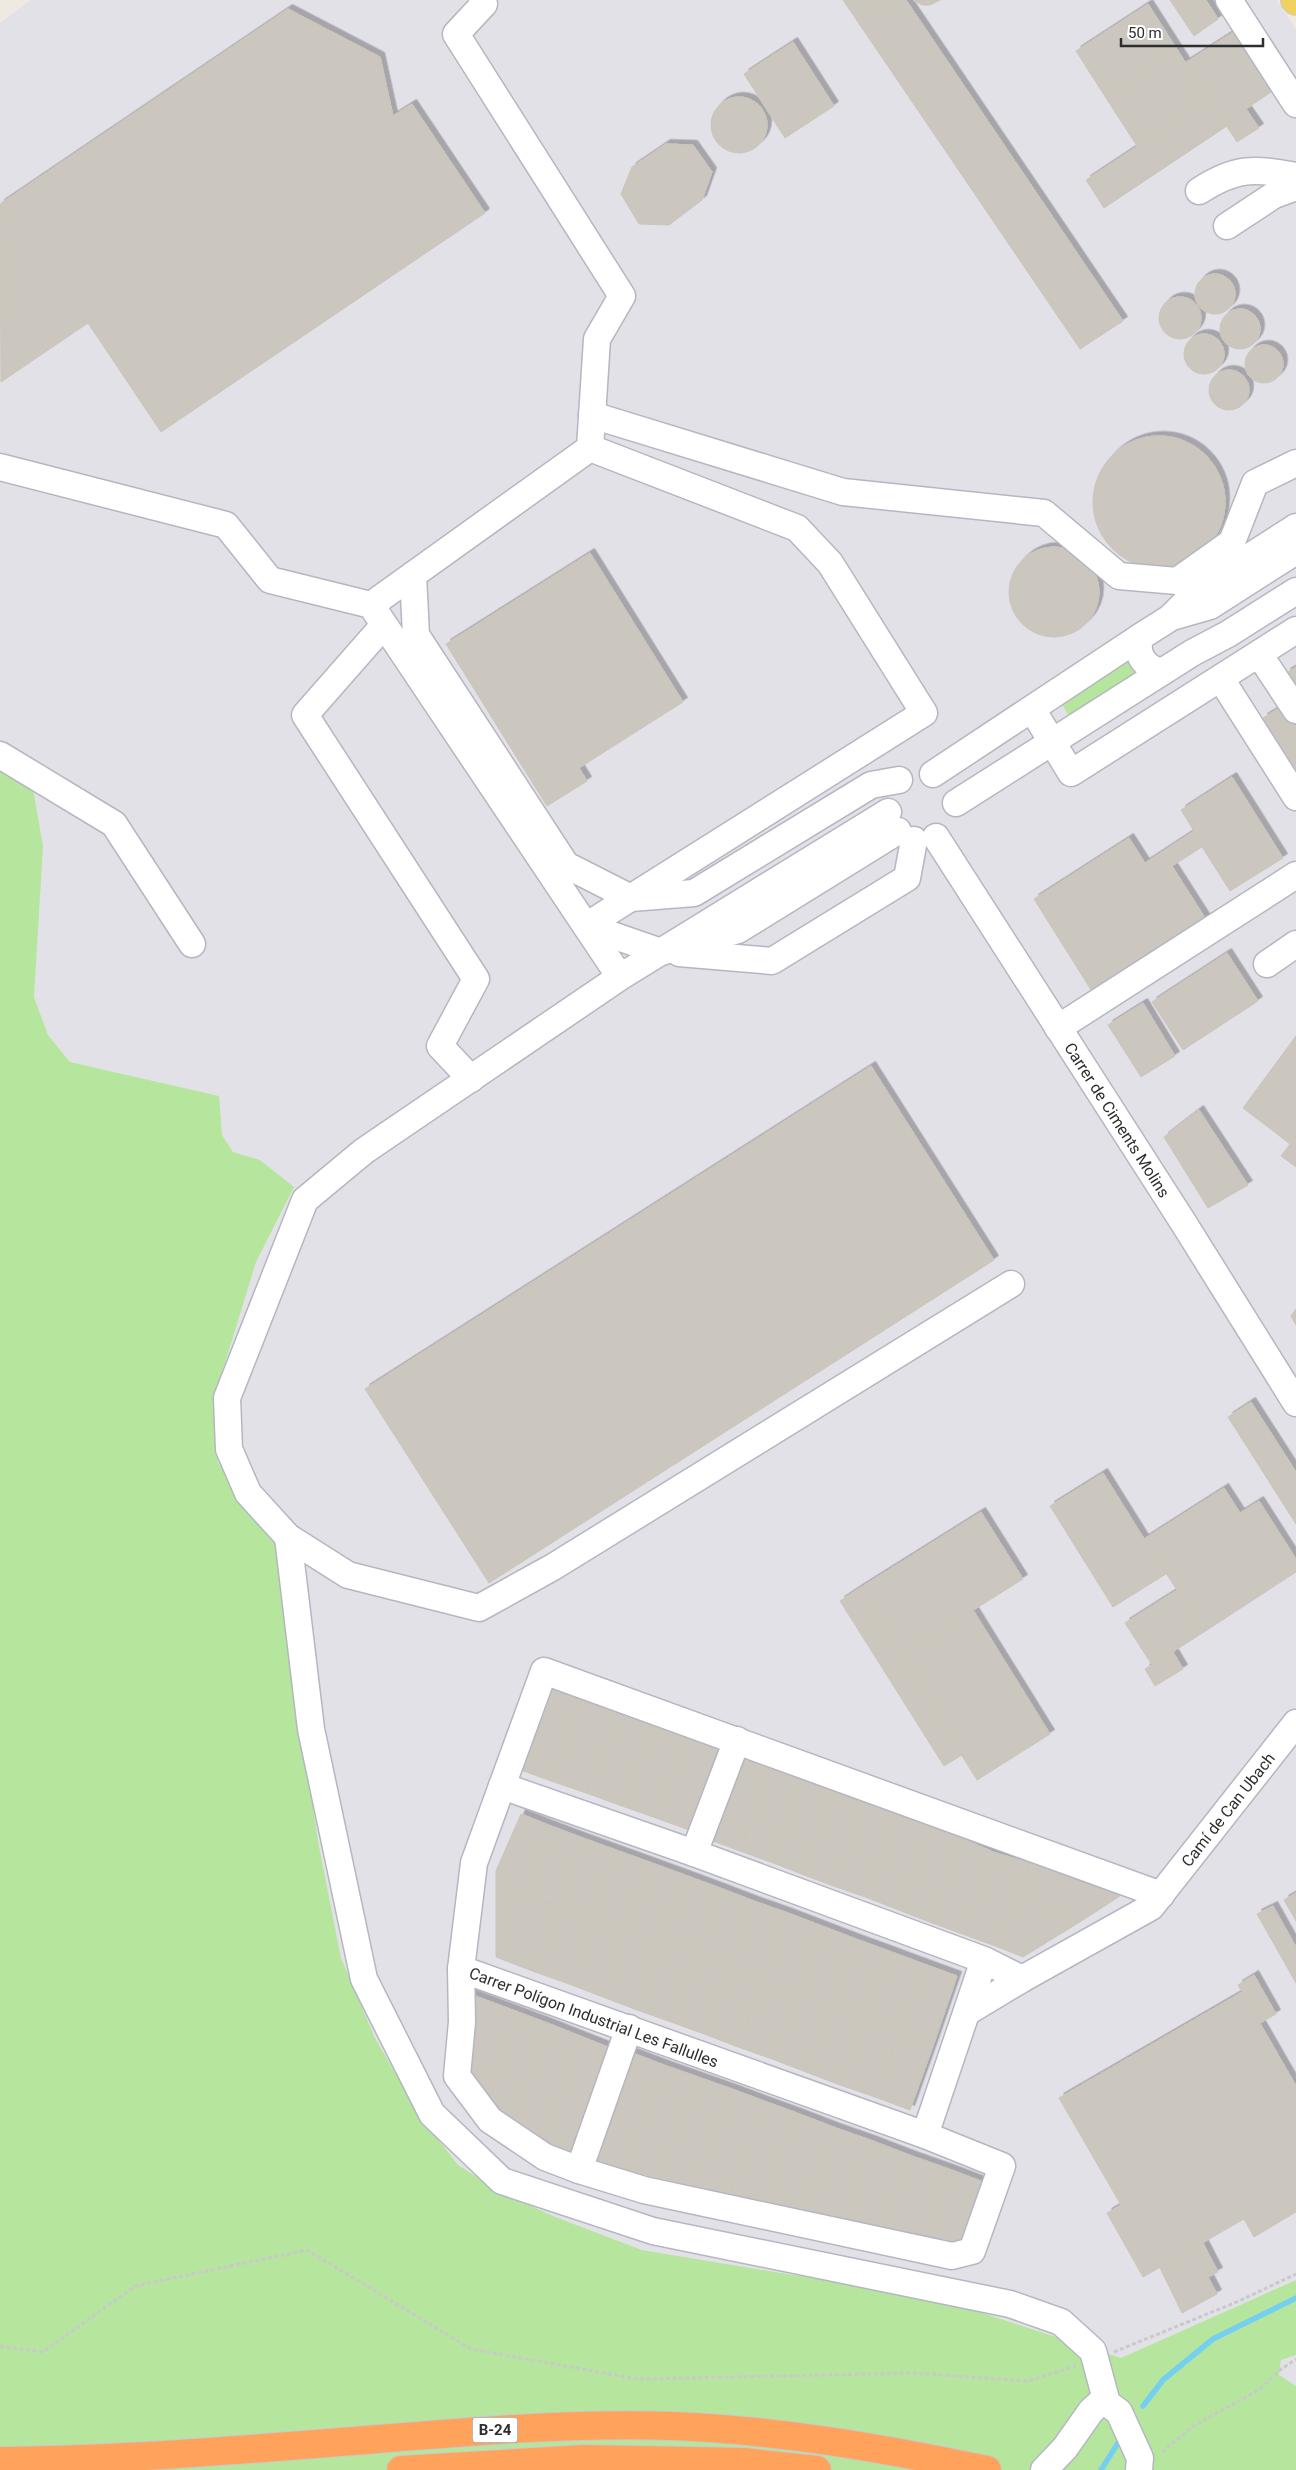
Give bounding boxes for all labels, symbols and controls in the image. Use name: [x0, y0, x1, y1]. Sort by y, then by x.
scale bar: [1121, 15, 1264, 47]
text: 50 m: [1128, 24, 1162, 42]
street label: Carrer de Ciments Molins: [1060, 1039, 1174, 1201]
street label: Camí de Can Ubach: [1178, 1749, 1279, 1871]
street label: Carrer Polígon Industrial Les Fallulles: [467, 1963, 721, 2071]
road number: B-24: [472, 2418, 518, 2442]

